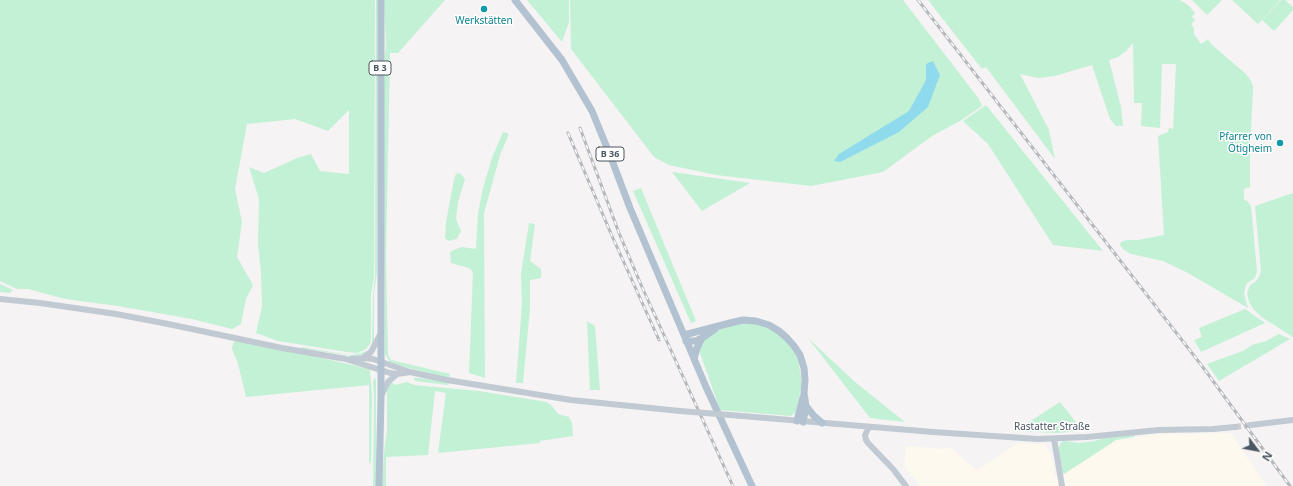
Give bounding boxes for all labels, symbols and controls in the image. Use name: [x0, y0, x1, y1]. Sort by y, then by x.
marker: Werkstätten: [479, 4, 489, 14]
place label: Werkstätten: [455, 15, 513, 27]
road number: B 3: [369, 61, 391, 75]
place label: Pfarrer von Ötigheim: [1219, 131, 1272, 154]
marker: Pfarrer von Ötigheim: [1275, 138, 1285, 148]
road number: B 36: [596, 147, 624, 161]
street label: Rastatter Straße: [1014, 421, 1090, 433]
north arrow: [1237, 430, 1277, 470]
text: N: [1259, 449, 1276, 464]

